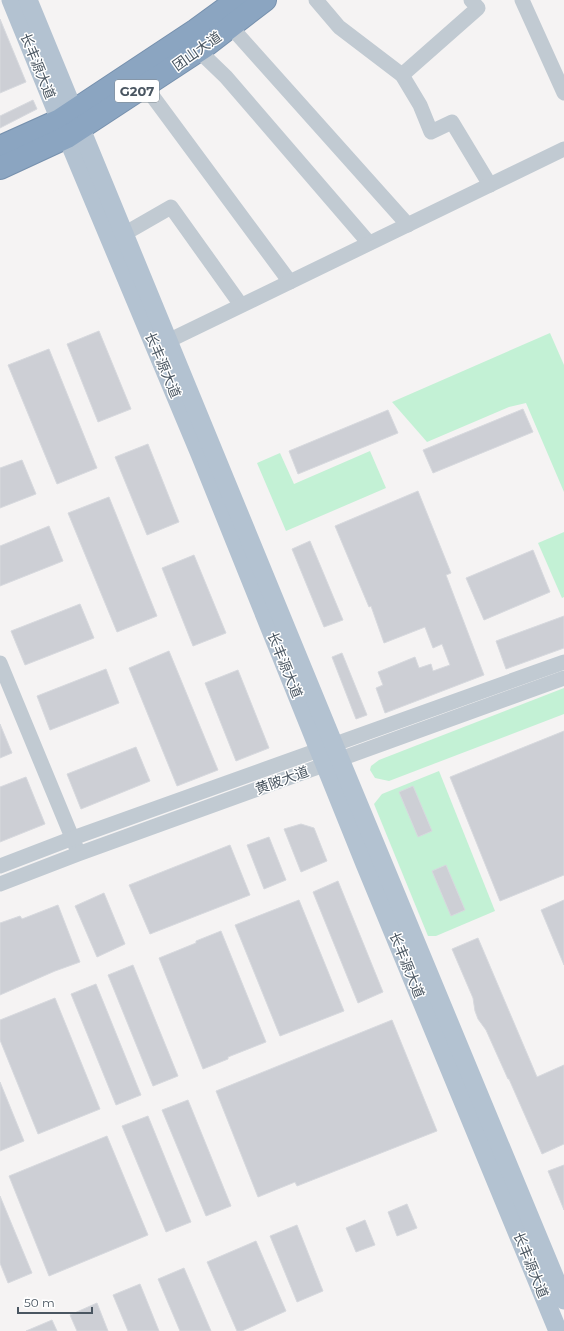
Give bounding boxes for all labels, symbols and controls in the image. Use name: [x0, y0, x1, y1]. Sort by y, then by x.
street label: 团山大道: [169, 28, 225, 74]
street label: 长丰源大道: [17, 30, 59, 102]
road number: G207: [115, 80, 159, 102]
street label: 长丰源大道: [141, 329, 185, 401]
street label: 长丰源大道: [264, 629, 306, 701]
street label: 黄陂大道: [253, 762, 311, 798]
street label: 长丰源大道: [386, 929, 428, 1001]
street label: 长丰源大道: [510, 1229, 552, 1301]
scale bar: [18, 1289, 92, 1315]
text: 50 m: [24, 1295, 55, 1310]

